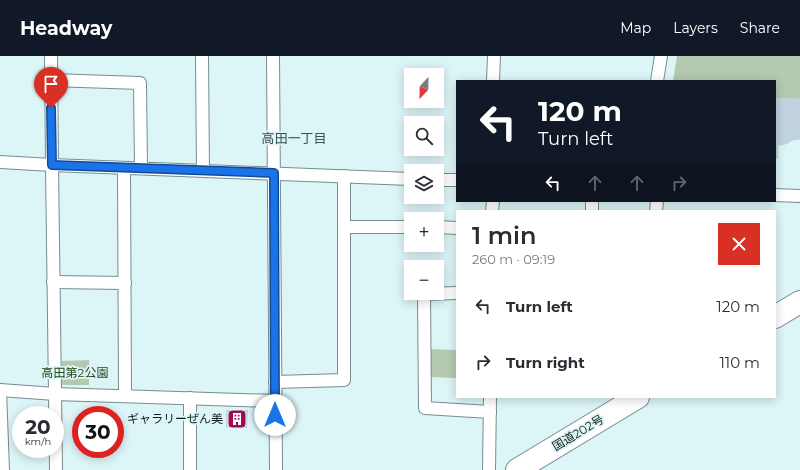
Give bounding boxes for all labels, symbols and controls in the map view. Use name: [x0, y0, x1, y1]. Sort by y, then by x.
text: Headway: [20, 17, 112, 40]
text: Map: [620, 19, 651, 37]
text: Layers: [673, 19, 718, 37]
text: Share: [740, 19, 780, 37]
pin: [34, 67, 68, 108]
north arrow: [404, 68, 444, 108]
map controls: [404, 68, 444, 300]
icon: arrive: [40, 73, 62, 95]
text: 120 m: [538, 94, 622, 128]
icon: left: [472, 96, 524, 148]
button: search: [404, 116, 444, 156]
text: Turn left: [538, 128, 613, 150]
district label: 高田一丁目: [261, 130, 327, 146]
button: layers: [404, 164, 444, 204]
icon: left: [542, 172, 564, 194]
icon: ahead: [584, 172, 606, 194]
icon: ahead: [626, 172, 648, 194]
icon: right: [668, 172, 690, 194]
button: +: [404, 212, 444, 252]
text: 1 min: [472, 221, 536, 250]
button: close: [718, 223, 760, 265]
text: 260 m · 09:19: [472, 251, 555, 267]
button: −: [404, 260, 444, 300]
icon: left: [472, 295, 494, 317]
text: Turn left: [506, 297, 573, 316]
text: 120 m: [716, 297, 760, 316]
icon: right: [472, 351, 494, 373]
text: Turn right: [506, 353, 585, 372]
text: 110 m: [719, 353, 760, 372]
park label: 高田第2公園: [42, 365, 108, 380]
position arrow: [254, 394, 296, 436]
speed limit sign: 30: [72, 406, 124, 458]
building icon: ギャラリーぜん美: [226, 408, 248, 430]
place label: ギャラリーぜん美: [127, 411, 223, 426]
street label: 国道202号: [549, 411, 606, 454]
text: 20: [25, 415, 51, 439]
text: km/h: [25, 435, 51, 448]

